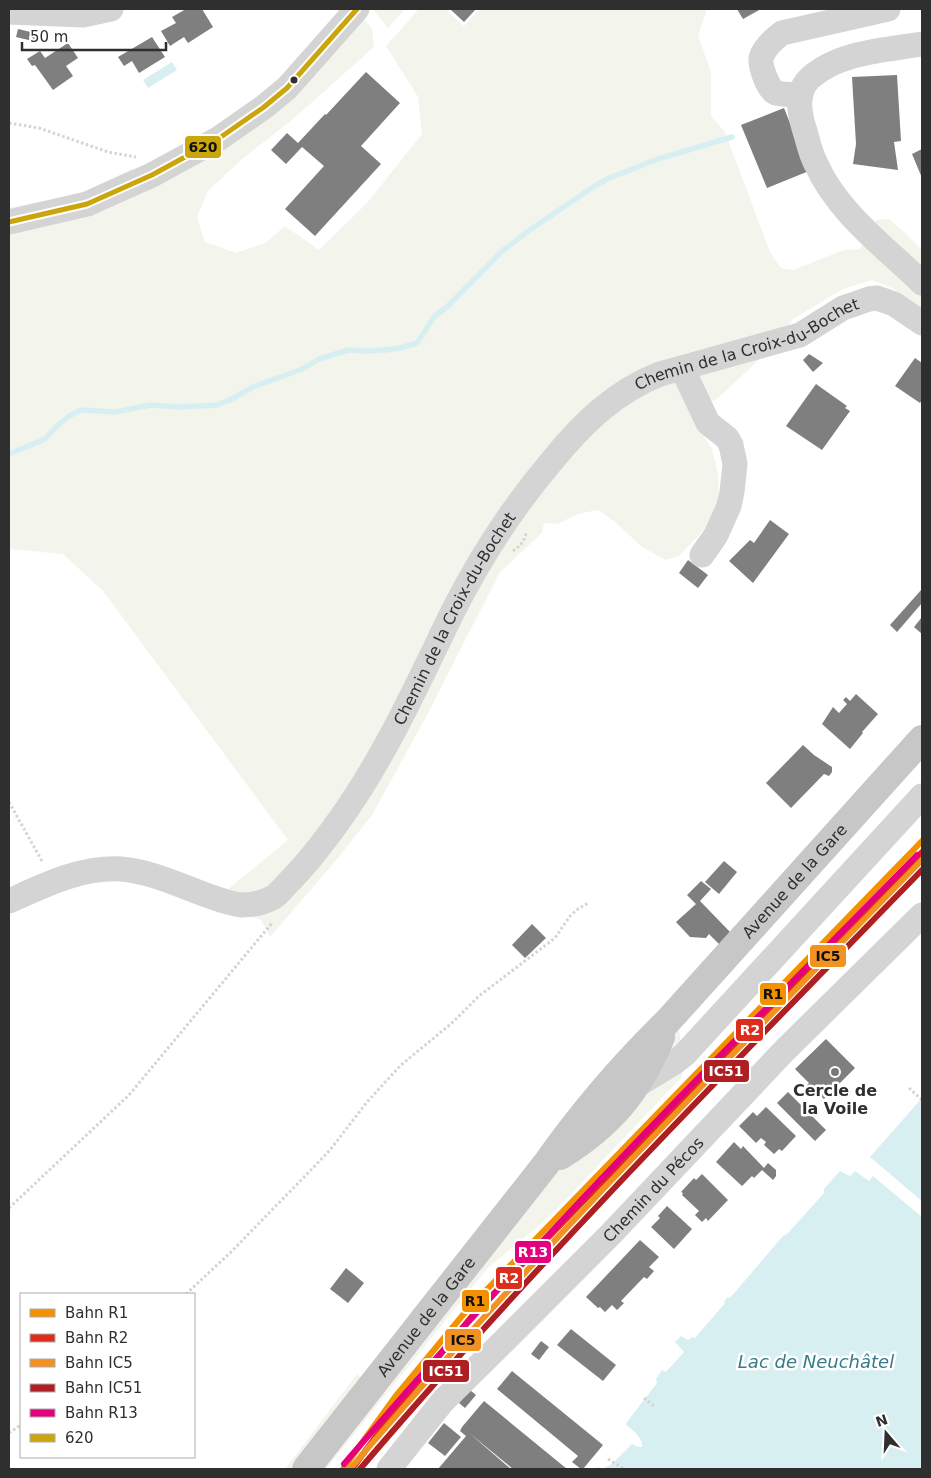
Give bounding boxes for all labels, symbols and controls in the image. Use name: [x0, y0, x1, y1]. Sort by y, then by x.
scale bar: [22, 20, 166, 52]
text: 50 m: [30, 28, 68, 46]
unlabelled marker: [289, 75, 299, 85]
line badge: 620: [184, 135, 222, 159]
text: 620: [188, 139, 218, 155]
street label: Chemin de la Croix-du-Bochet: [631, 294, 861, 394]
street label: Chemin de la Croix-du-Bochet: [389, 508, 519, 728]
street label: Avenue de la Gare: [738, 820, 851, 942]
line badge: IC5: [809, 944, 847, 968]
text: IC5: [815, 948, 841, 964]
line badge: R1: [759, 982, 787, 1006]
text: R1: [763, 986, 783, 1002]
line badge: R2: [735, 1018, 764, 1042]
text: R2: [740, 1022, 760, 1038]
line badge: IC51: [703, 1059, 750, 1083]
text: IC51: [709, 1063, 743, 1079]
marker: Cercle de la Voile: [829, 1066, 841, 1078]
place label: Cercle de la Voile: [793, 1081, 877, 1118]
street label: Chemin du Pécos: [599, 1133, 707, 1246]
line badge: R13: [514, 1240, 552, 1264]
text: R13: [518, 1244, 548, 1260]
street label: Avenue de la Gare: [373, 1253, 479, 1380]
line badge: R2: [495, 1266, 523, 1290]
text: R2: [499, 1270, 519, 1286]
line badge: R1: [461, 1289, 490, 1313]
legend: [20, 1293, 195, 1458]
text: R1: [465, 1293, 485, 1309]
text: Bahn R1: [65, 1304, 128, 1322]
line badge: IC5: [444, 1328, 482, 1352]
text: Bahn R2: [65, 1329, 128, 1347]
text: IC5: [450, 1332, 476, 1348]
water label: Lac de Neuchâtel: [738, 1351, 894, 1372]
text: Bahn IC5: [65, 1354, 133, 1372]
line badge: IC51: [422, 1359, 470, 1383]
text: IC51: [429, 1363, 463, 1379]
text: Bahn IC51: [65, 1379, 142, 1397]
text: Bahn R13: [65, 1404, 138, 1422]
north arrow: [861, 1408, 911, 1458]
text: N: [874, 1411, 890, 1430]
text: 620: [65, 1429, 94, 1447]

